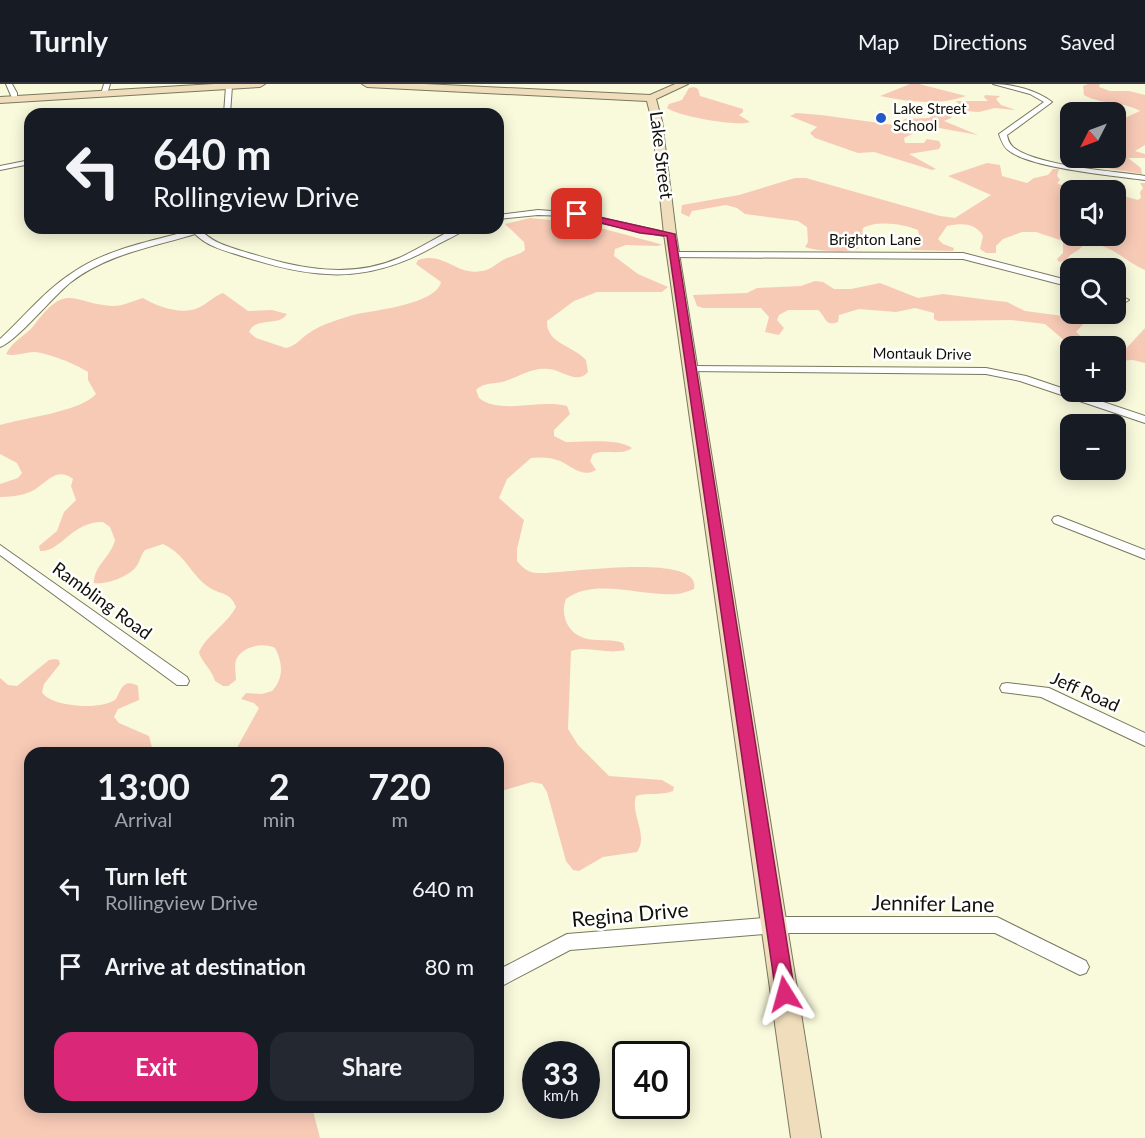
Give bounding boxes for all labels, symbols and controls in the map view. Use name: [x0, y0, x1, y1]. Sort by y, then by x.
text: Turnly: [30, 24, 108, 58]
text: Map: [858, 29, 899, 54]
text: Directions: [932, 29, 1027, 54]
text: Saved: [1060, 29, 1115, 54]
place label: Lake Street School: [893, 99, 967, 134]
north arrow: [1060, 102, 1126, 168]
map controls: [1060, 102, 1126, 480]
street label: Lake Street: [646, 110, 678, 201]
marker: Lake Street School: [874, 111, 888, 125]
text: 640 m: [153, 129, 271, 179]
icon: left: [54, 132, 132, 210]
text: Rollingview Drive: [153, 180, 359, 213]
button: sound: [1060, 180, 1126, 246]
pin: [551, 188, 602, 239]
icon: arrive: [560, 197, 593, 230]
street label: Brighton Lane: [829, 230, 921, 248]
button: search: [1060, 258, 1126, 324]
button: +: [1060, 336, 1126, 402]
street label: Montauk Drive: [872, 343, 972, 363]
button: −: [1060, 414, 1126, 480]
street label: Rambling Road: [49, 557, 157, 644]
street label: Jeff Road: [1048, 666, 1123, 716]
text: 13:00: [97, 764, 190, 808]
text: 2: [269, 764, 290, 808]
text: 720: [368, 764, 431, 808]
text: Arrival: [115, 807, 172, 831]
text: min: [263, 807, 295, 831]
text: m: [391, 807, 408, 831]
text: Turn left: [105, 863, 187, 890]
icon: left: [54, 872, 87, 905]
text: 640 m: [412, 875, 474, 902]
street label: Jennifer Lane: [871, 889, 995, 916]
text: Rollingview Drive: [105, 890, 258, 914]
street label: Regina Drive: [570, 896, 689, 931]
icon: arrive: [54, 950, 87, 983]
text: Arrive at destination: [105, 953, 306, 980]
text: 80 m: [425, 953, 474, 980]
position arrow: [753, 962, 817, 1026]
button: Exit: [54, 1032, 258, 1101]
button: Share: [270, 1032, 474, 1101]
speed limit sign: 40: [612, 1041, 690, 1119]
text: 33: [544, 1055, 578, 1091]
text: km/h: [543, 1086, 579, 1104]

